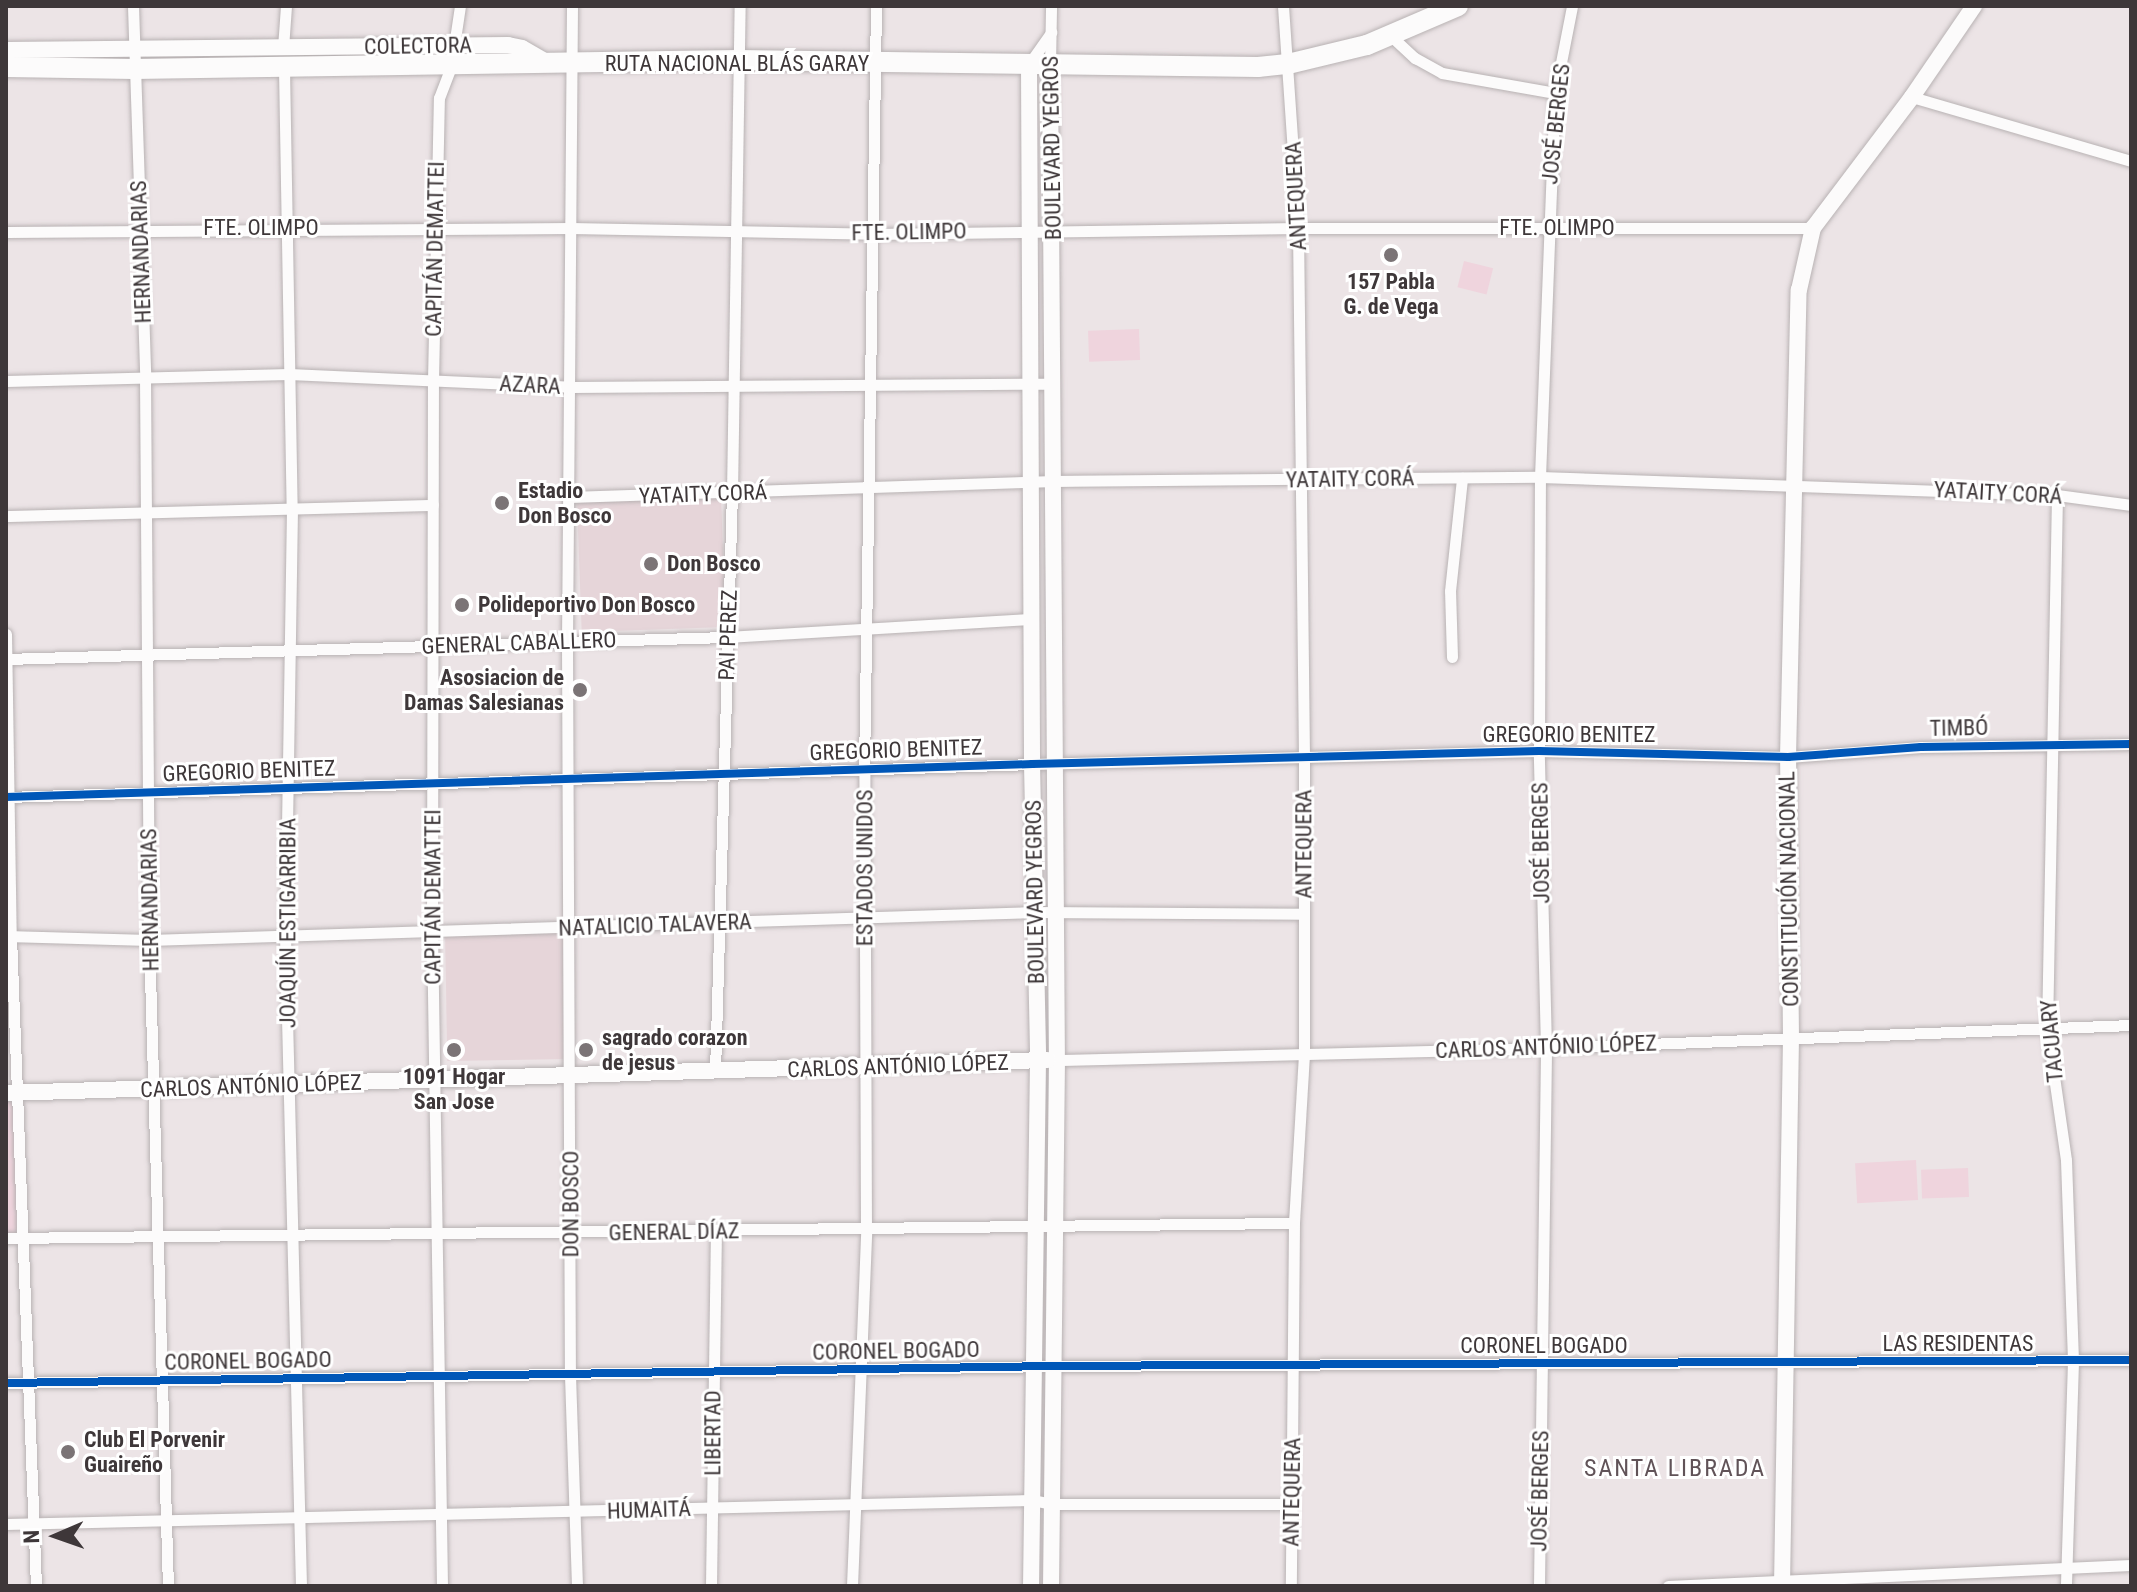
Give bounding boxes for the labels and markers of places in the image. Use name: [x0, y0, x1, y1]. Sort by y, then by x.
marker: 157 Pabla G. de Vega: [1382, 246, 1400, 264]
place label: 157 Pabla G. de Vega: [1343, 268, 1439, 320]
place label: Estadio Don Bosco: [518, 477, 612, 528]
marker: Estadio Don Bosco: [493, 494, 511, 512]
place label: Don Bosco: [667, 551, 761, 577]
marker: Don Bosco: [642, 555, 660, 573]
place label: Polideportivo Don Bosco: [478, 592, 695, 618]
marker: Polideportivo Don Bosco: [453, 596, 471, 614]
place label: Asosiacion de Damas Salesianas: [404, 664, 564, 716]
marker: Asosiacion de Damas Salesianas: [571, 681, 589, 699]
place label: sagrado corazon de jesus: [602, 1024, 748, 1076]
marker: 1091 Hogar San Jose: [445, 1041, 463, 1059]
marker: sagrado corazon de jesus: [577, 1041, 595, 1059]
place label: 1091 Hogar San Jose: [403, 1063, 505, 1114]
place label: Club El Porvenir Guaireño: [84, 1426, 225, 1478]
marker: Club El Porvenir Guaireño: [59, 1443, 77, 1461]

